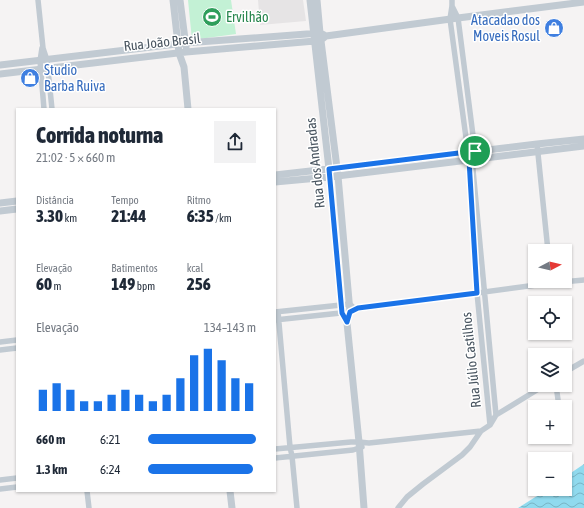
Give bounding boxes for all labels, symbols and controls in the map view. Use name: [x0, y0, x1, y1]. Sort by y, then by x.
sports icon: Ervilhão: [201, 6, 223, 28]
place label: Ervilhão: [226, 9, 269, 25]
place label: Atacadao dos Moveis Rosul: [471, 12, 540, 44]
shop icon: Atacadao dos Moveis Rosul: [543, 17, 565, 39]
street label: Rua João Brasil: [123, 30, 201, 54]
place label: Studio Barba Ruiva: [44, 62, 105, 94]
shop icon: Studio Barba Ruiva: [19, 67, 41, 89]
street label: Rua dos Andradas: [302, 117, 328, 209]
button: share: [214, 121, 256, 163]
text: Corrida noturna: [36, 122, 163, 148]
pin: [458, 134, 492, 168]
icon: arrive: [464, 140, 486, 162]
text: 21:02 · 5 × 660 m: [36, 150, 115, 165]
text: Distância: [36, 194, 74, 206]
text: Tempo: [111, 194, 139, 206]
text: Ritmo: [187, 194, 211, 206]
text: 3.30: [36, 206, 63, 226]
text: 21:44: [111, 206, 146, 226]
text: 6:35: [187, 206, 214, 226]
text: km: [63, 212, 77, 224]
text: /km: [214, 212, 232, 224]
north arrow: [528, 244, 572, 288]
map controls: [528, 244, 572, 496]
text: Elevação: [36, 262, 72, 274]
text: Batimentos: [111, 262, 158, 274]
text: kcal: [187, 262, 203, 274]
text: 60: [36, 274, 52, 294]
text: 149: [111, 274, 135, 294]
text: 256: [187, 274, 211, 294]
text: m: [52, 280, 61, 292]
text: bpm: [135, 280, 155, 292]
button: locate: [528, 296, 572, 340]
street label: Rua Júlio Castilhos: [458, 311, 484, 409]
text: Elevação: [36, 320, 79, 335]
text: 134–143 m: [204, 320, 256, 335]
button: layers: [528, 348, 572, 392]
button: +: [528, 400, 572, 444]
text: 660 m: [36, 432, 65, 447]
text: 6:21: [100, 432, 121, 447]
button: −: [528, 452, 572, 496]
text: 1.3 km: [36, 462, 67, 477]
text: 6:24: [100, 462, 121, 477]

